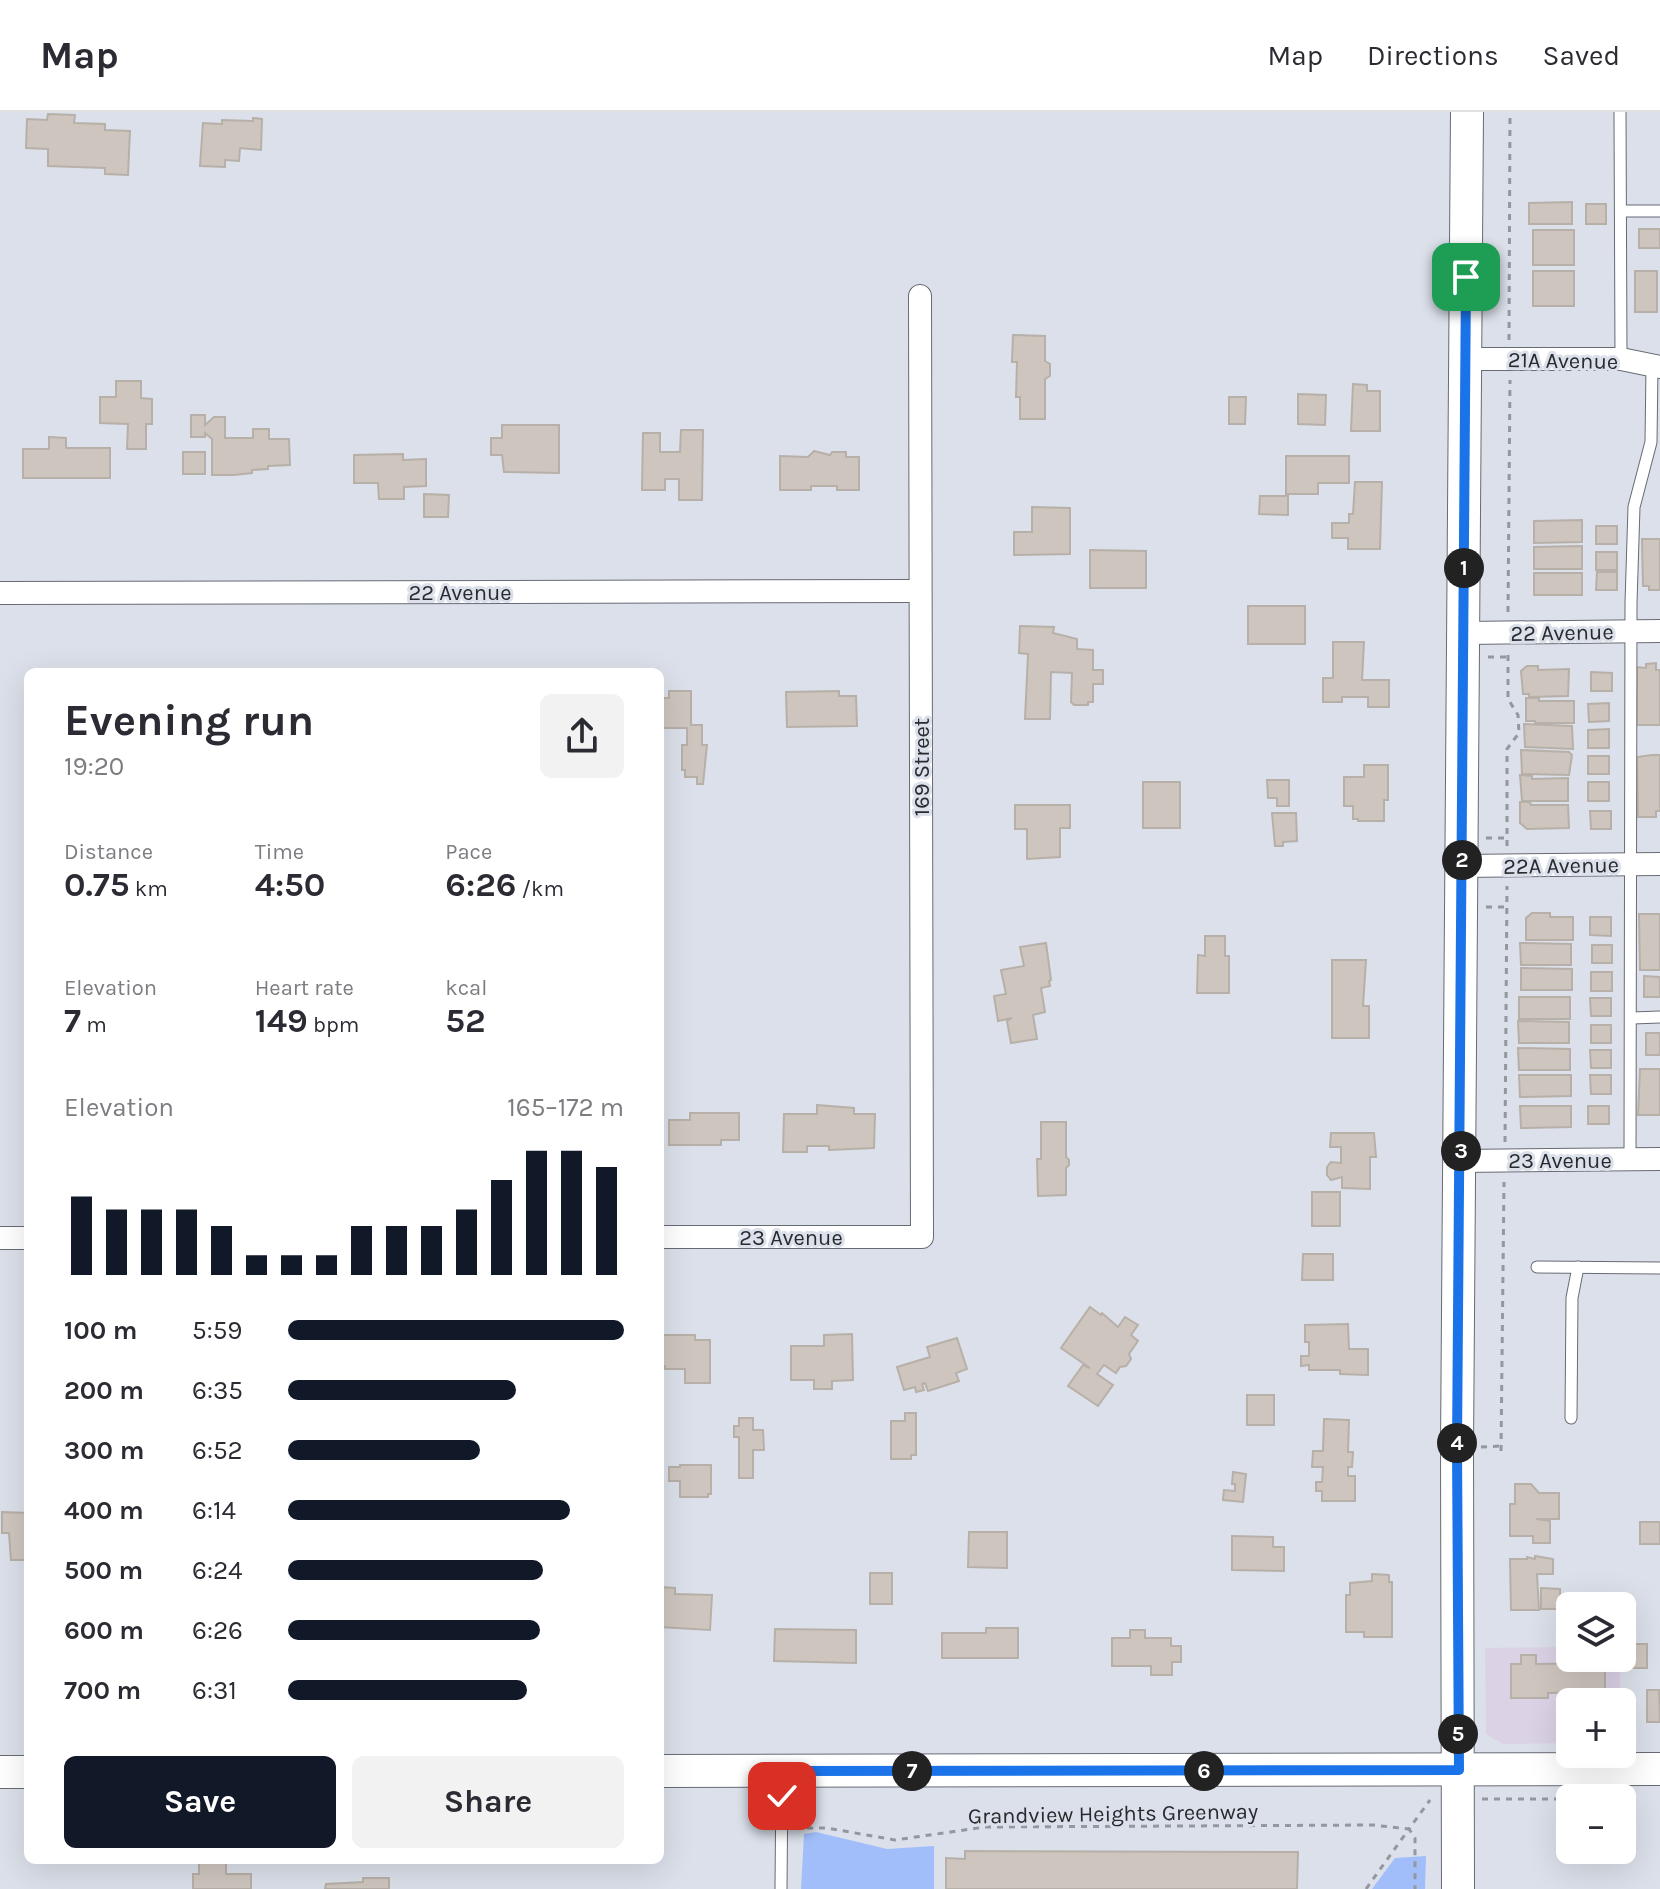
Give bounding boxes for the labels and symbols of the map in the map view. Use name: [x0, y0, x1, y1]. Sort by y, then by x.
pin: [1432, 243, 1500, 311]
street label: 21A Avenue: [1508, 347, 1618, 375]
pin: 1: [1444, 548, 1484, 588]
street label: 22 Avenue: [408, 580, 512, 606]
street label: 22 Avenue: [1510, 619, 1614, 647]
street label: 169 Street: [909, 718, 935, 816]
pin: 2: [1442, 840, 1482, 880]
street label: 22A Avenue: [1503, 852, 1619, 880]
pin: 3: [1441, 1131, 1481, 1171]
street label: 23 Avenue: [1508, 1148, 1612, 1174]
street label: 23 Avenue: [739, 1225, 843, 1251]
pin: 4: [1437, 1423, 1477, 1463]
pin: 5: [1438, 1714, 1478, 1754]
pin: 7: [892, 1751, 932, 1791]
pin: 6: [1184, 1751, 1224, 1791]
pin: [748, 1762, 816, 1830]
street label: Grandview Heights Greenway: [968, 1798, 1258, 1830]

